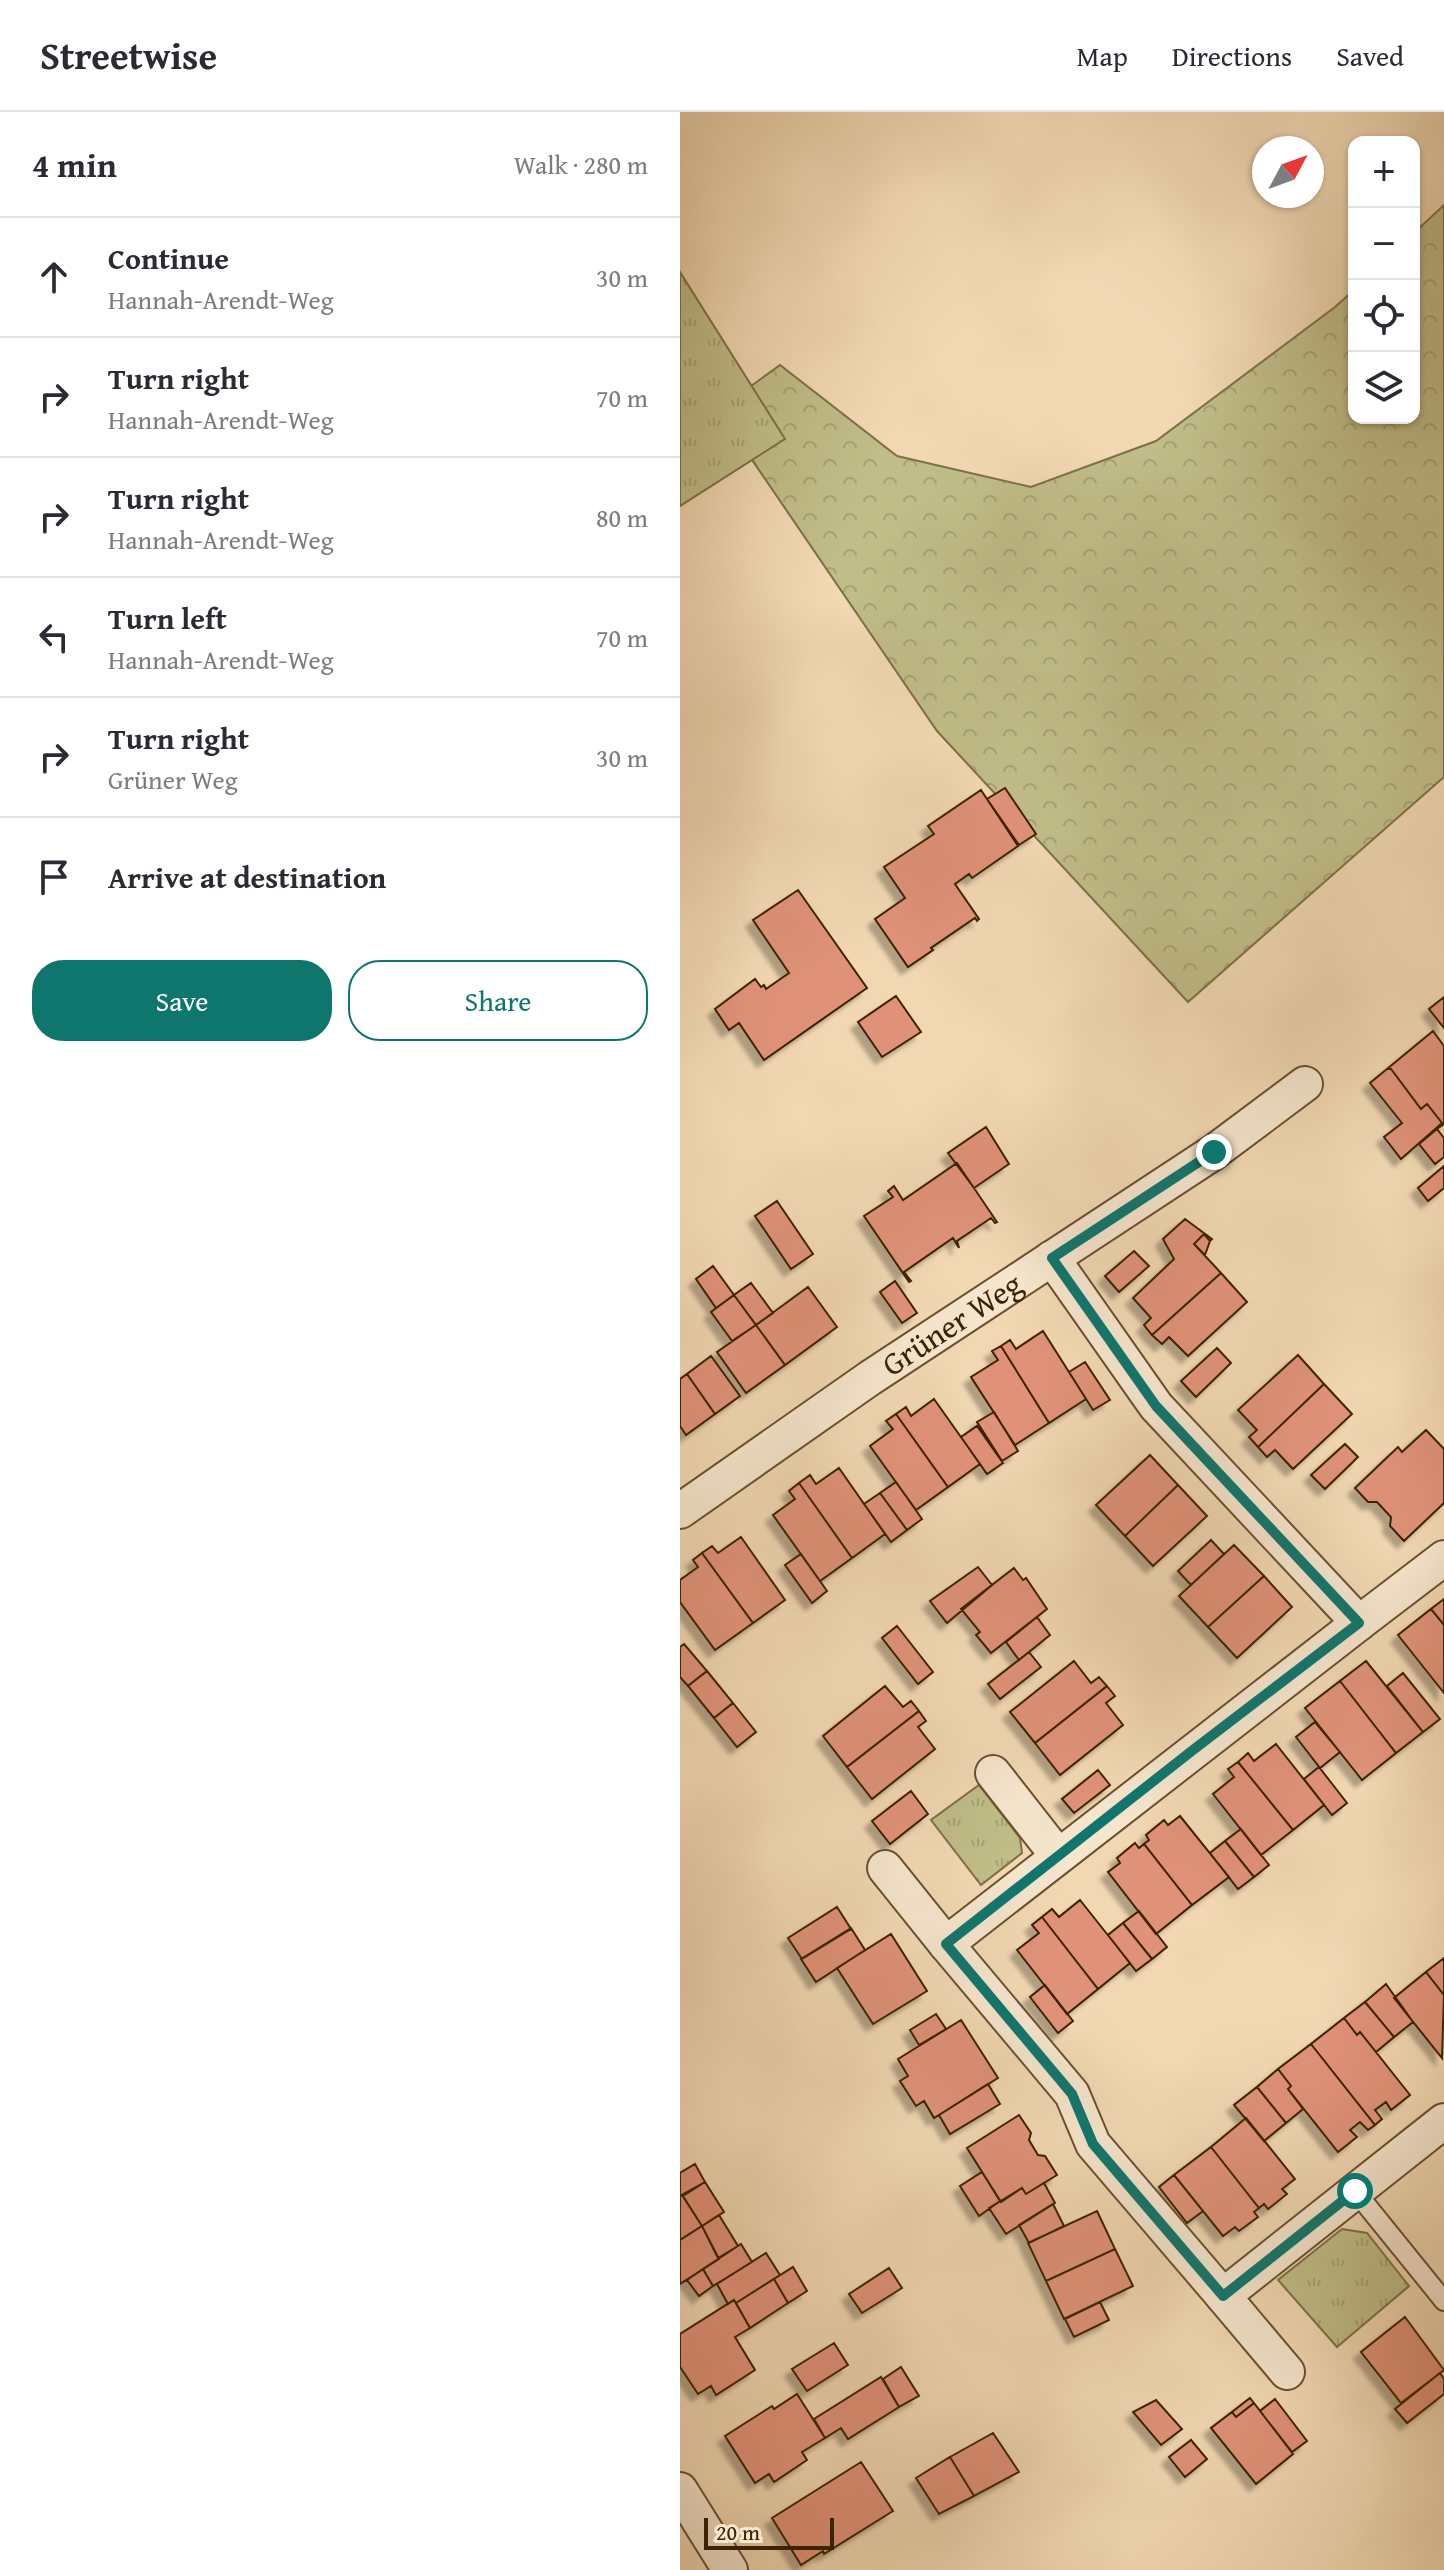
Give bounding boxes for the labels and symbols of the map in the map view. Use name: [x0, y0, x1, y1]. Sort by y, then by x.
north arrow: [1252, 136, 1324, 208]
route end: [1196, 1134, 1232, 1170]
street label: Grüner Weg: [872, 1260, 1031, 1387]
route start: [1337, 2173, 1373, 2209]
scale bar: [704, 2514, 834, 2550]

